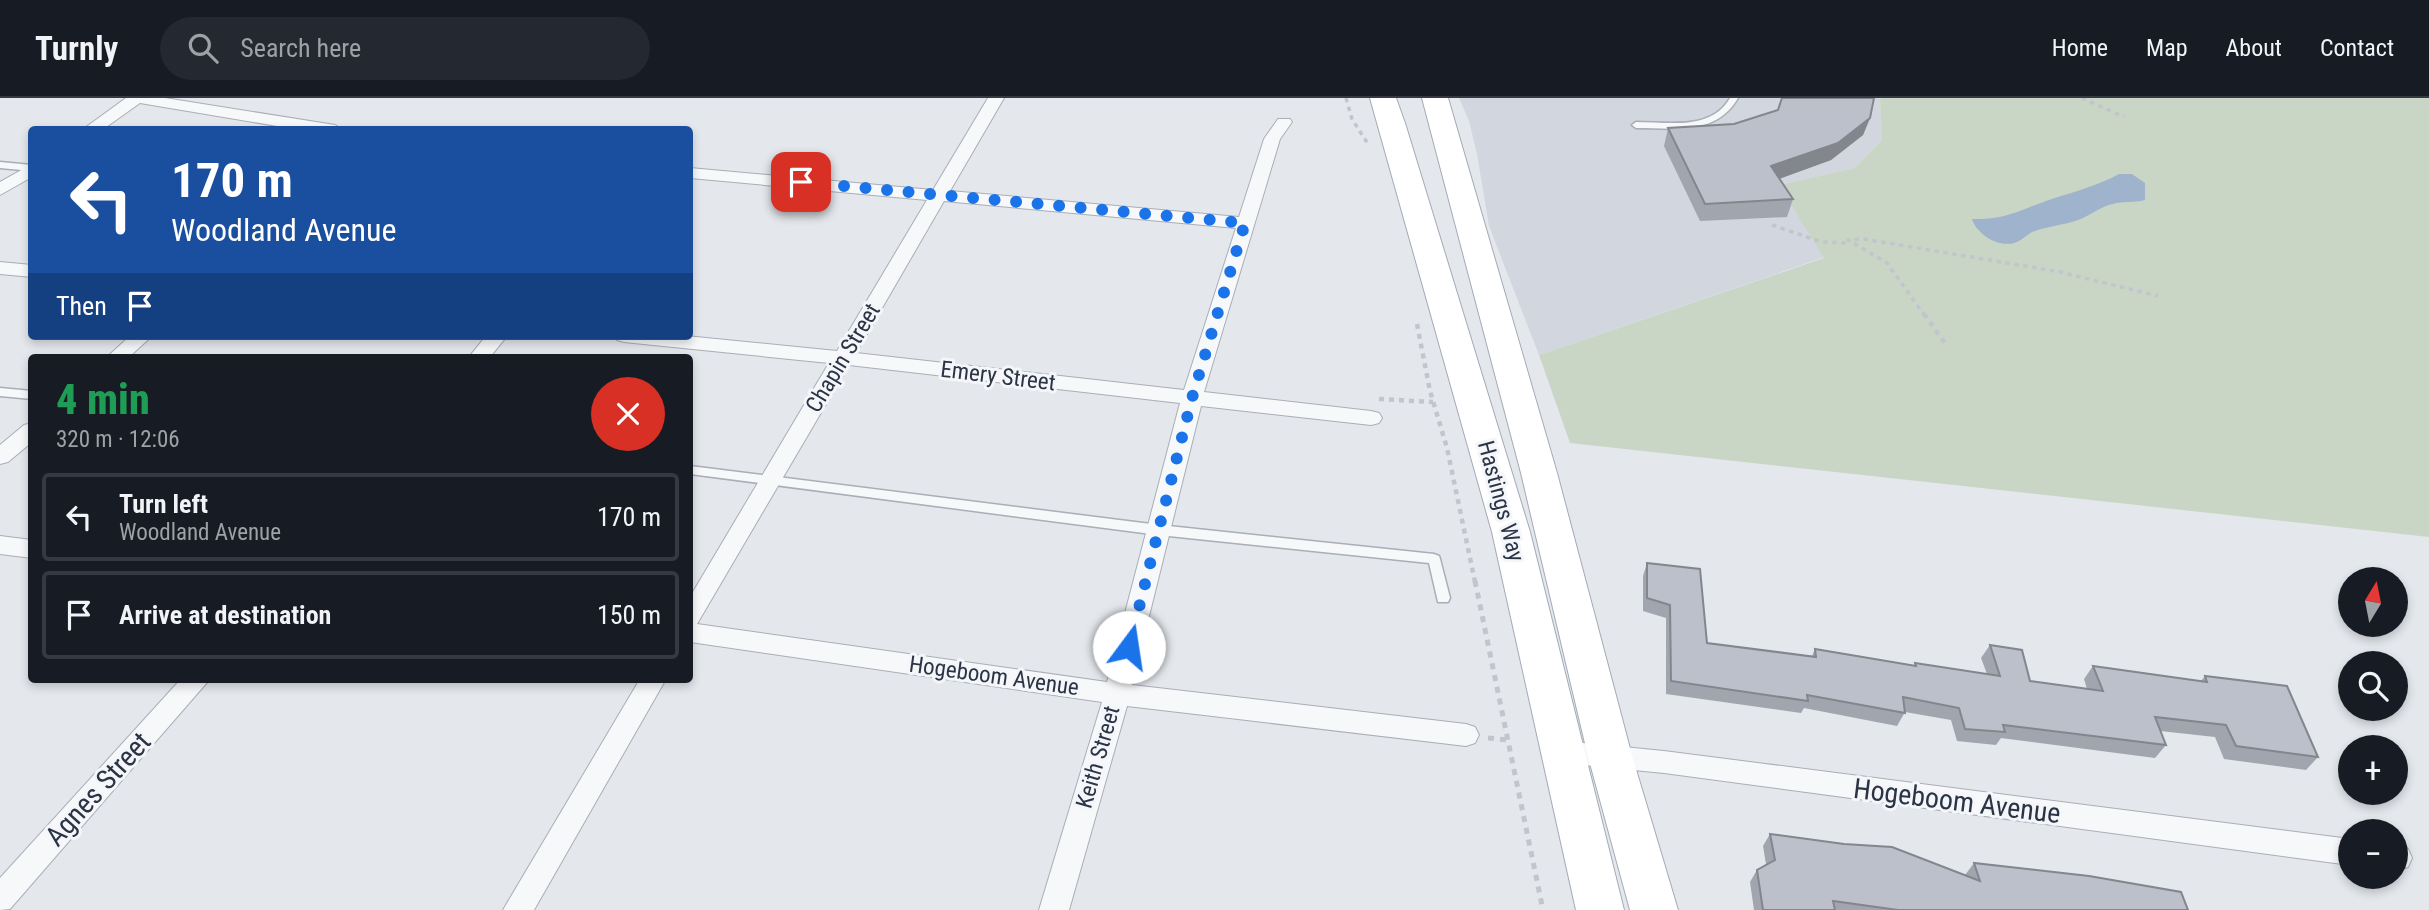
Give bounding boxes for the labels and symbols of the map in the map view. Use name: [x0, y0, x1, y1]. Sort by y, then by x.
pin: [771, 152, 831, 212]
street label: Chapin Street: [800, 299, 886, 417]
street label: Emery Street: [939, 356, 1057, 396]
street label: Hastings Way: [1472, 438, 1530, 565]
north arrow: [2338, 567, 2408, 637]
position arrow: [1092, 610, 1166, 684]
street label: Hogeboom Avenue: [907, 651, 1081, 701]
street label: Keith Street: [1070, 703, 1126, 811]
street label: Agnes Street: [38, 725, 158, 853]
street label: Hogeboom Avenue: [1852, 772, 2062, 830]

